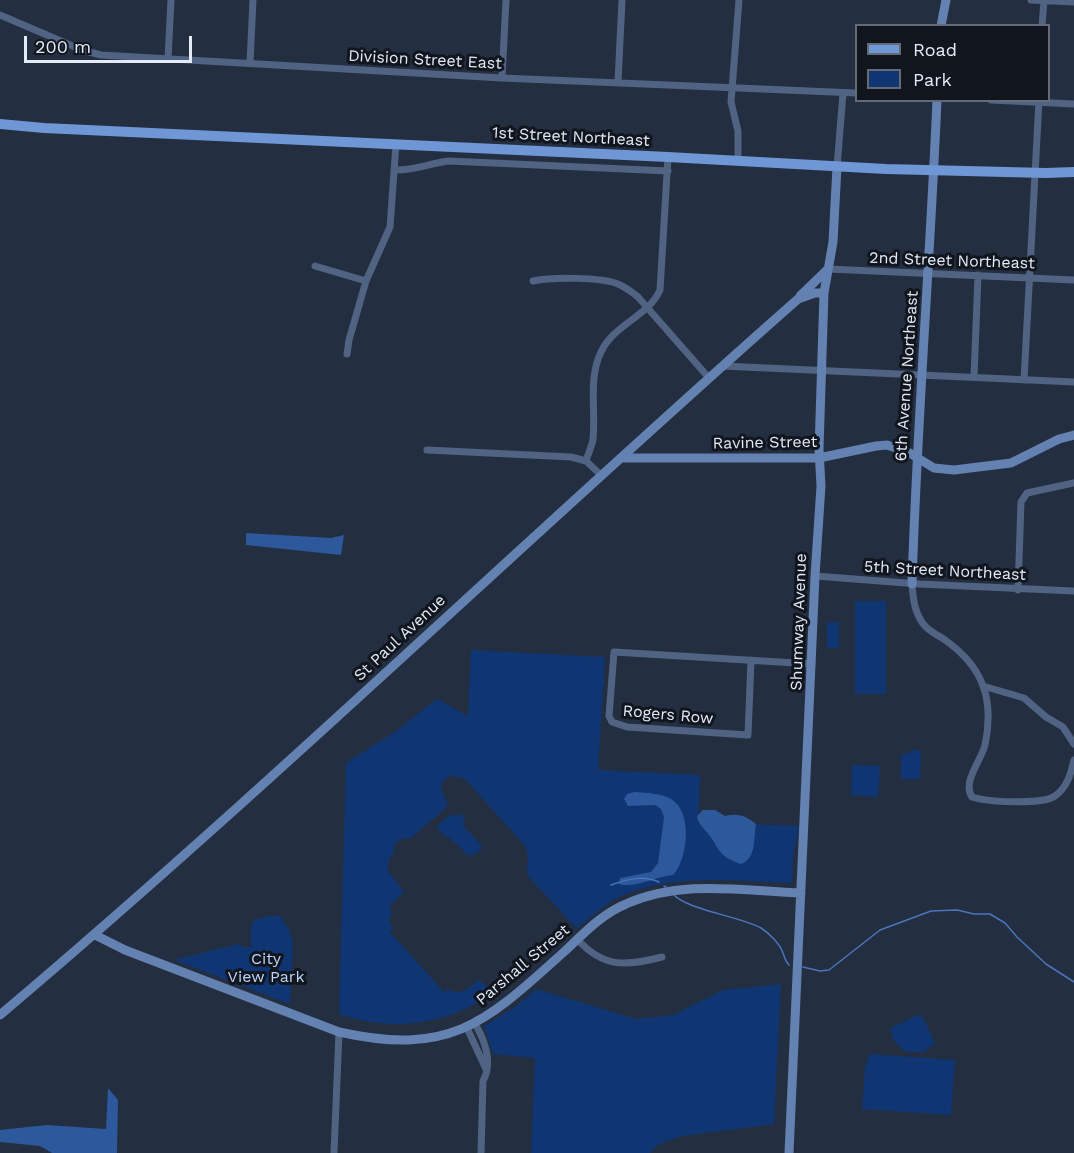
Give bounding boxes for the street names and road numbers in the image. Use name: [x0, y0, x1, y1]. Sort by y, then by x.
street label: Division Street East: [348, 46, 502, 74]
street label: 1st Street Northeast: [492, 123, 650, 151]
street label: 2nd Street Northeast: [869, 249, 1035, 273]
street label: 6th Avenue Northeast: [891, 290, 923, 462]
street label: Ravine Street: [712, 432, 818, 454]
street label: Shumway Avenue: [787, 553, 811, 691]
street label: 5th Street Northeast: [863, 557, 1027, 585]
street label: St Paul Avenue: [350, 591, 450, 685]
street label: Rogers Row: [622, 701, 714, 729]
street label: Parshall Street: [472, 920, 574, 1010]

